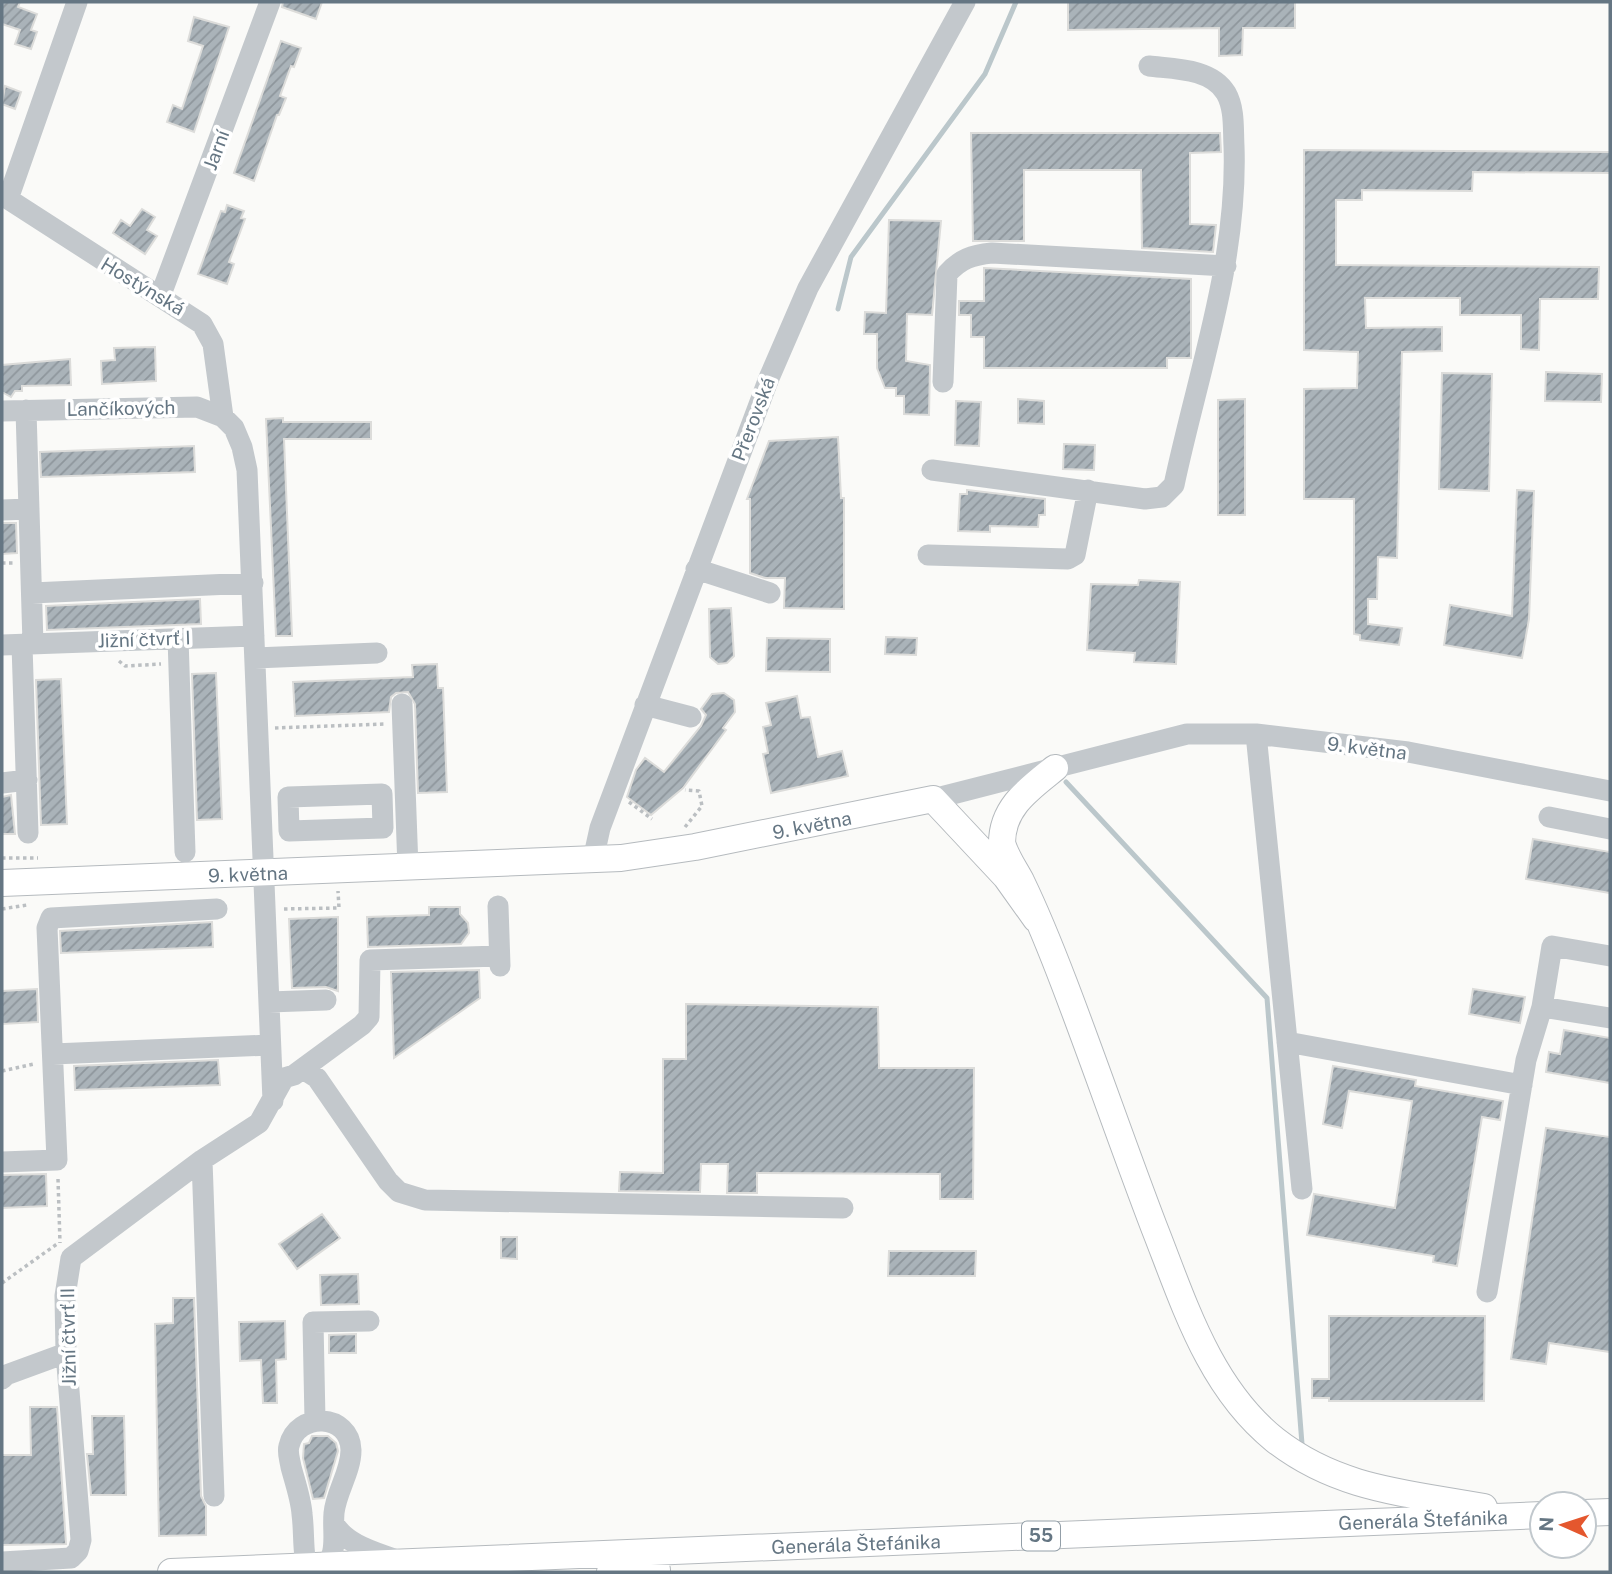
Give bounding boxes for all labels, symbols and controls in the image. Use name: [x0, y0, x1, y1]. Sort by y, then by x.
street label: Jarní: [199, 127, 233, 173]
street label: Hostýnská: [97, 253, 189, 319]
street label: Přerovská: [727, 374, 779, 464]
street label: Lančíkových: [66, 396, 176, 420]
street label: Jižní čtvrť I: [97, 626, 191, 652]
street label: 9. května: [1326, 732, 1408, 764]
street label: 9. května: [771, 807, 853, 843]
street label: 9. května: [208, 862, 288, 886]
street label: Jižní čtvrť II: [56, 1288, 80, 1386]
north arrow: [1528, 1490, 1598, 1560]
street label: Generála Štefánika: [1338, 1506, 1508, 1534]
text: N: [1535, 1516, 1557, 1532]
road number: 55: [1022, 1521, 1060, 1550]
street label: Generála Štefánika: [771, 1530, 941, 1558]

